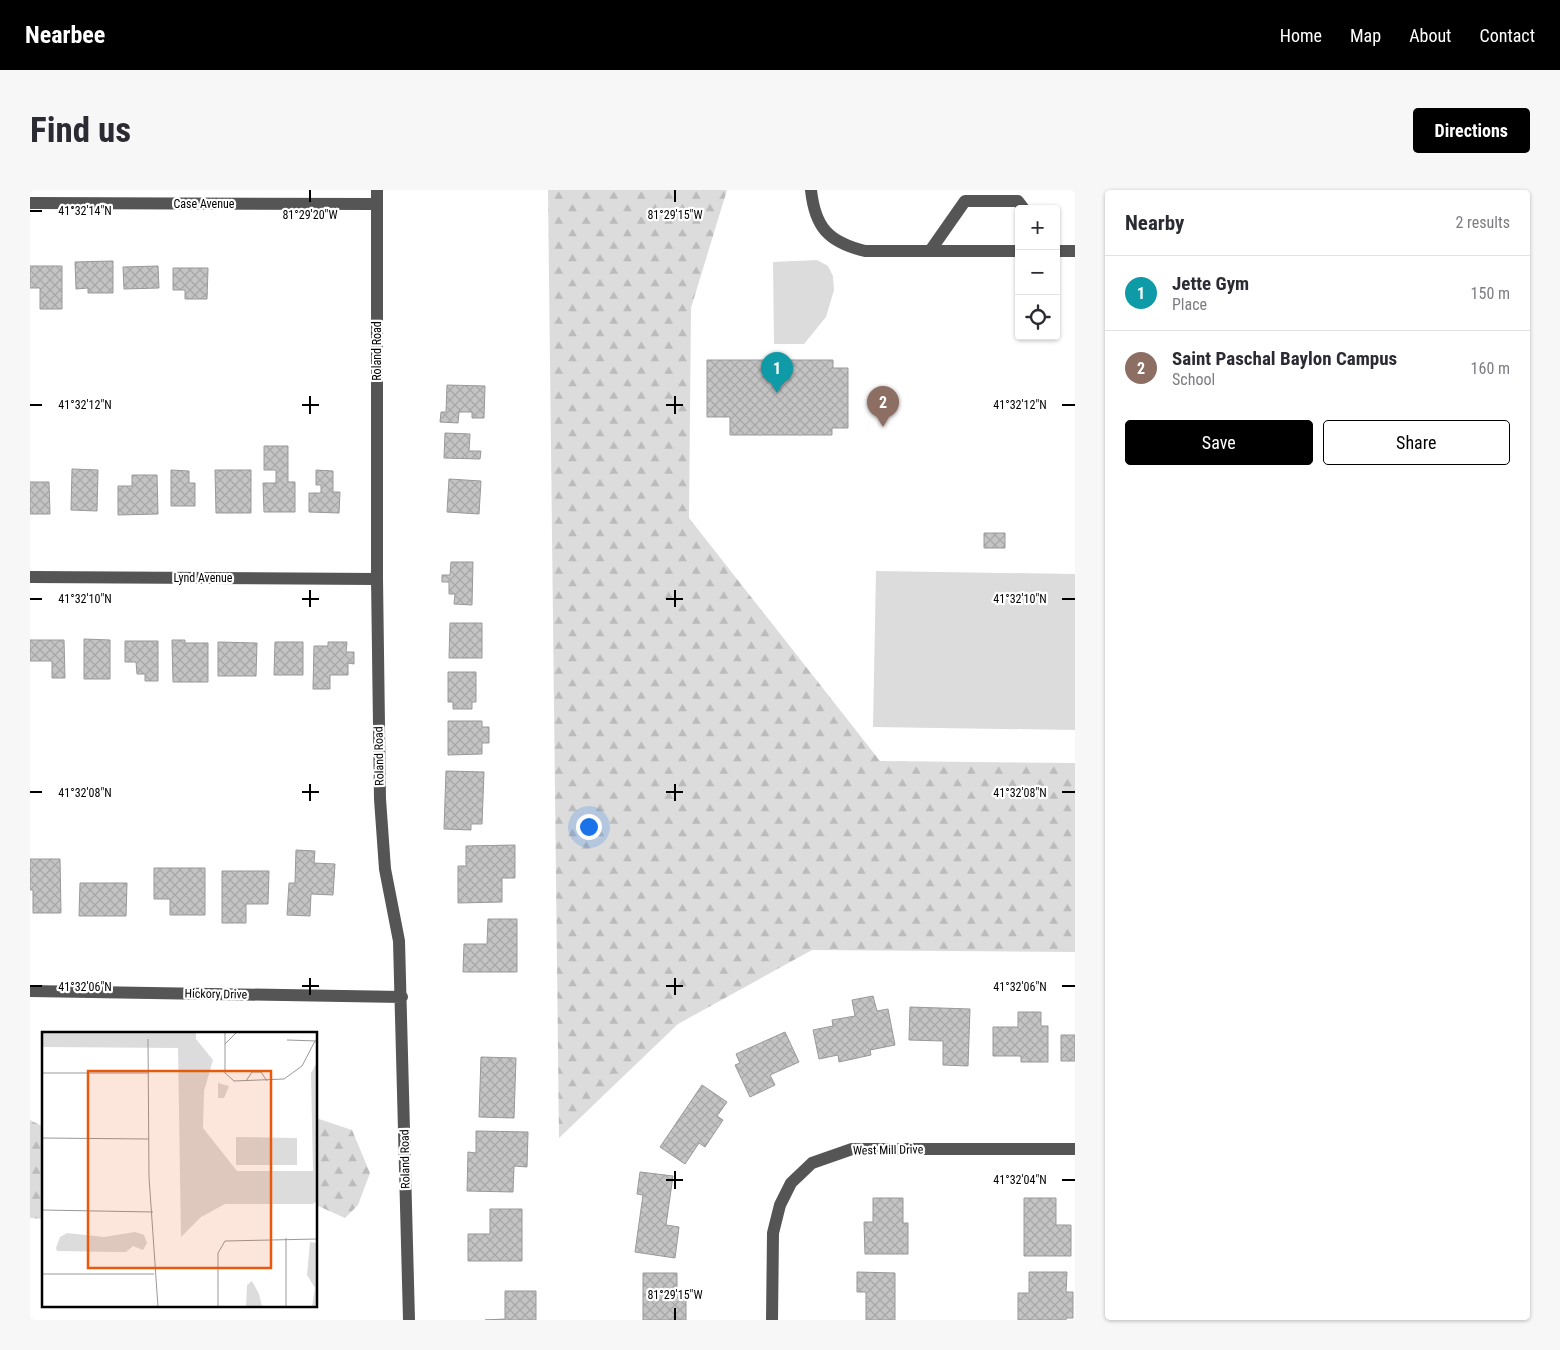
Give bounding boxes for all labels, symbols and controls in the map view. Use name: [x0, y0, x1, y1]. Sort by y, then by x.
text: Nearbee: [25, 21, 105, 49]
text: Home: [1280, 25, 1322, 46]
text: Map: [1350, 25, 1381, 46]
text: About: [1409, 25, 1451, 46]
text: Contact: [1479, 25, 1535, 46]
button: Directions: [1413, 108, 1530, 153]
text: Find us: [30, 110, 131, 151]
street label: Case Avenue: [174, 197, 235, 211]
text: 41°32'14"N: [58, 204, 112, 218]
map controls: [1015, 205, 1060, 340]
button: +: [1015, 205, 1060, 250]
text: 81°29'20"W: [282, 208, 338, 222]
text: 81°29'15"W: [647, 208, 703, 222]
text: Nearby: [1125, 211, 1184, 235]
text: 2 results: [1455, 213, 1510, 232]
button: −: [1015, 250, 1060, 295]
text: Jette Gym: [1172, 272, 1249, 295]
text: 1: [1137, 284, 1145, 303]
text: 150 m: [1471, 284, 1510, 303]
button: locate: [1015, 295, 1060, 340]
text: Place: [1172, 295, 1207, 314]
street label: Roland Road: [370, 321, 384, 381]
text: Saint Paschal Baylon Campus: [1172, 347, 1397, 370]
pin: 1: [761, 352, 793, 393]
text: 2: [1137, 359, 1145, 378]
text: 160 m: [1471, 359, 1510, 378]
text: School: [1172, 370, 1215, 389]
pin: 2: [867, 386, 899, 427]
text: 41°32'12"N: [58, 398, 112, 412]
text: 41°32'12"N: [993, 398, 1047, 412]
button: Save: [1125, 420, 1313, 465]
button: Share: [1323, 420, 1510, 465]
street label: Lynd Avenue: [174, 571, 233, 585]
text: 41°32'10"N: [58, 592, 112, 606]
text: 41°32'10"N: [993, 592, 1047, 606]
street label: Roland Road: [371, 726, 387, 786]
text: 41°32'08"N: [58, 786, 112, 800]
text: 41°32'08"N: [993, 786, 1047, 800]
your location: [576, 814, 602, 840]
text: 41°32'06"N: [58, 980, 112, 994]
text: 41°32'06"N: [993, 980, 1047, 994]
street label: Hickory Drive: [185, 986, 248, 1002]
inset map: [42, 1032, 318, 1308]
street label: Roland Road: [397, 1129, 413, 1189]
street label: West Mill Drive: [853, 1142, 924, 1158]
text: 41°32'04"N: [993, 1173, 1047, 1187]
text: 81°29'15"W: [647, 1288, 703, 1302]

